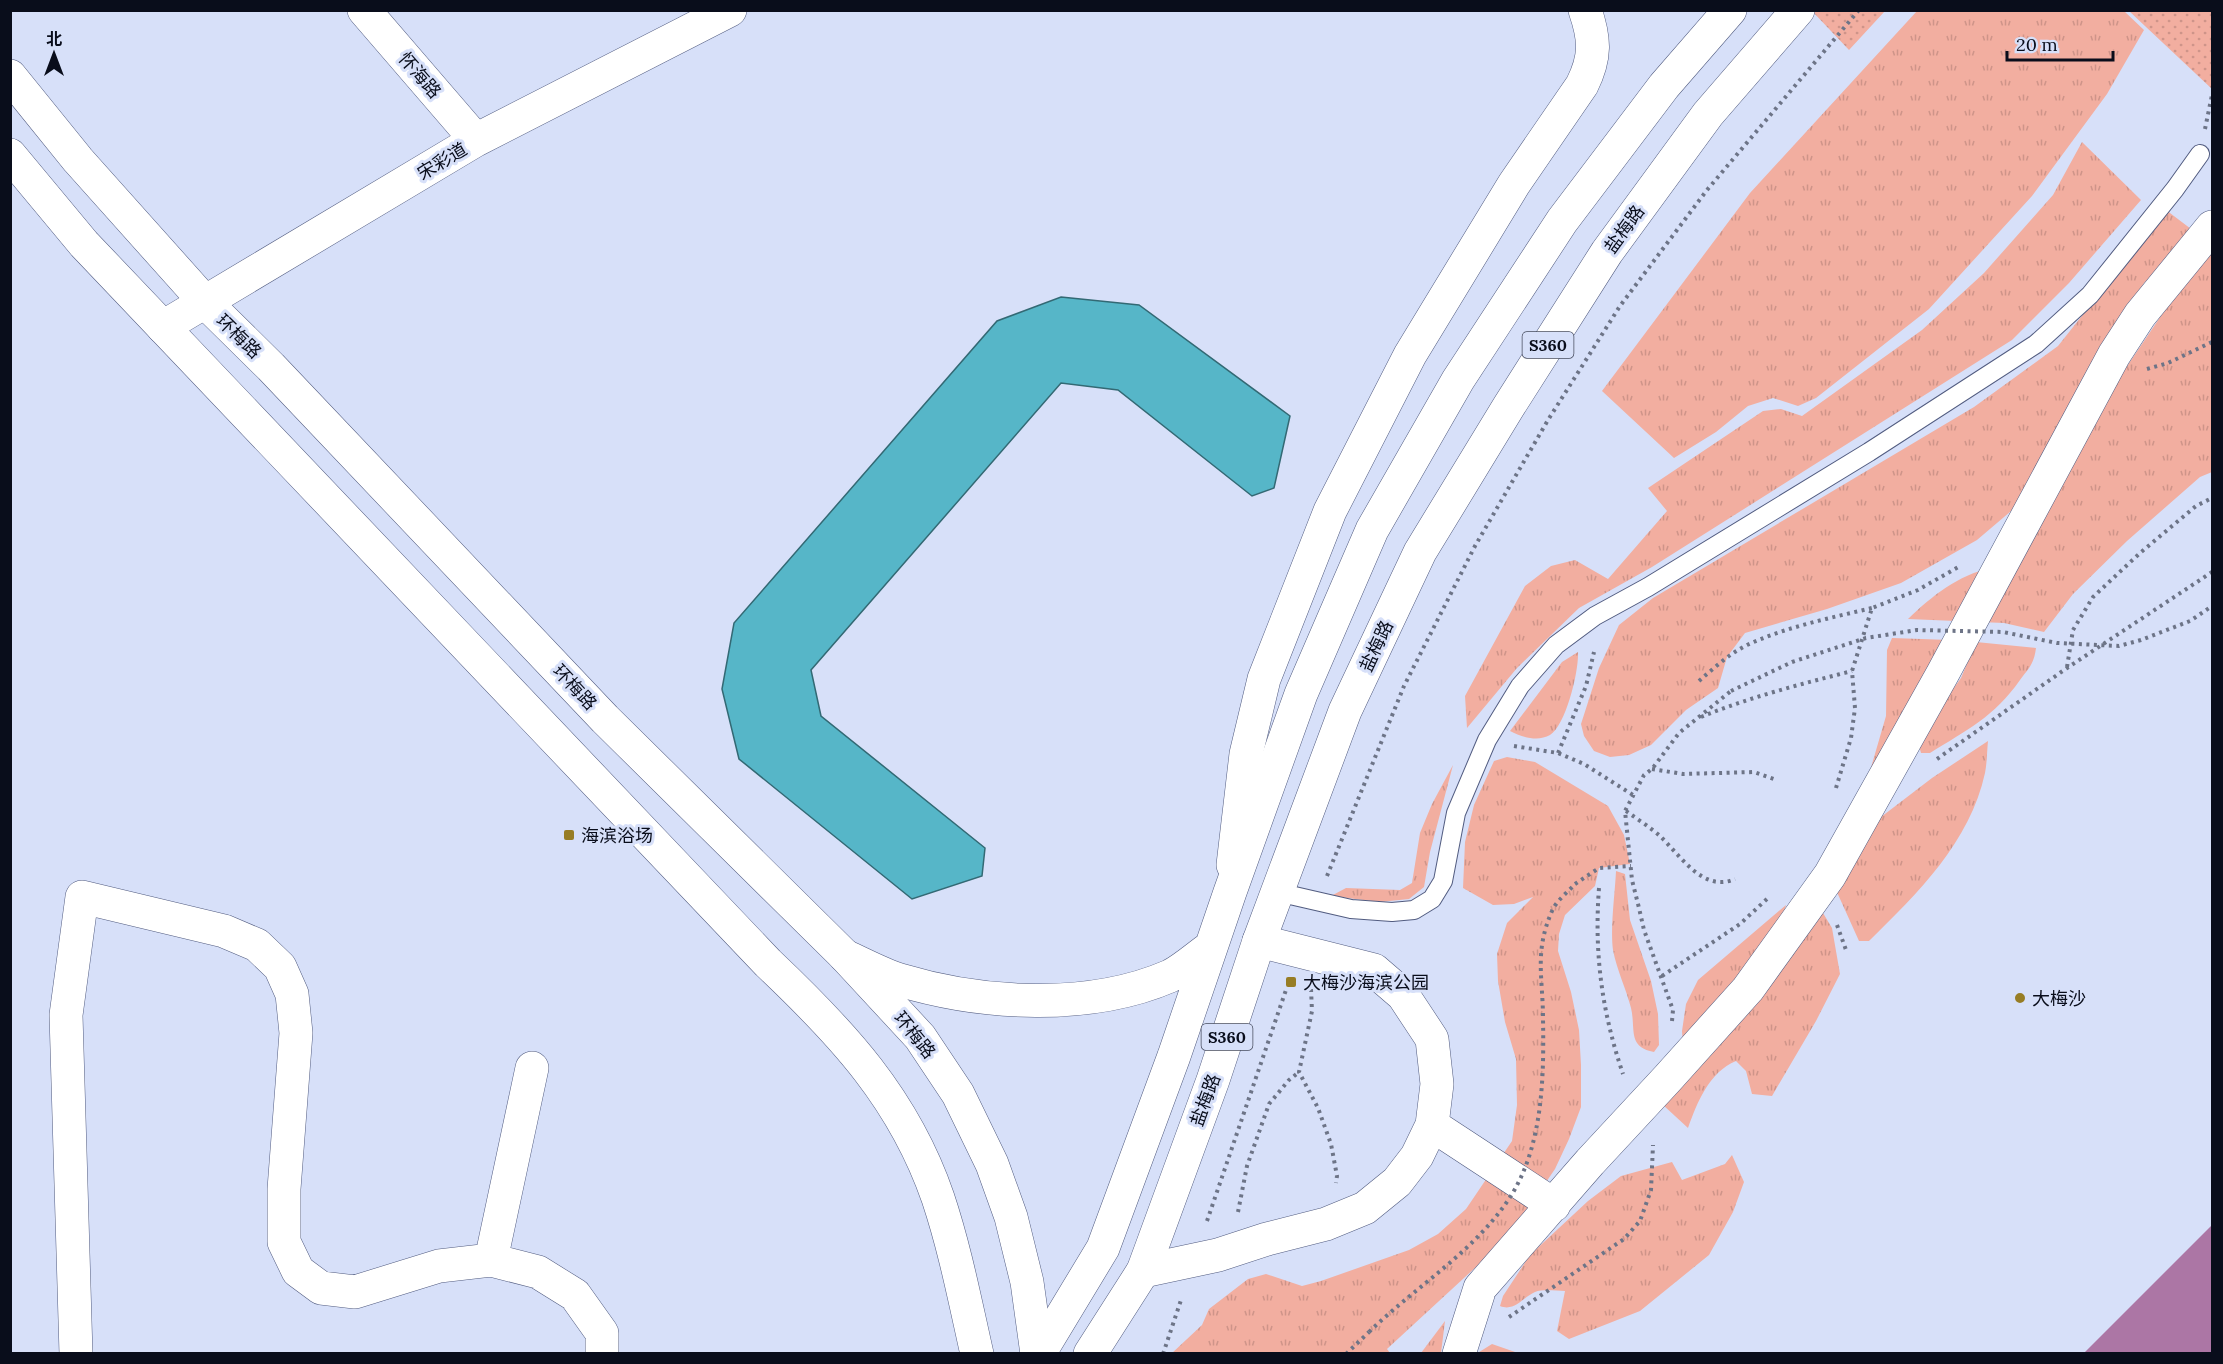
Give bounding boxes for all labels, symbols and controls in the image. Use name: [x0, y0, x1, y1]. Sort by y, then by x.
north arrow: [24, 24, 84, 84]
scale bar: [2007, 24, 2114, 62]
text: 北: [46, 29, 62, 49]
text: 20 m: [2016, 33, 2058, 56]
street label: 怀海路: [394, 47, 446, 103]
street label: 宋彩道: [413, 137, 471, 185]
street label: 盐梅路: [1599, 200, 1649, 258]
street label: 环梅路: [212, 309, 266, 363]
road number: S360: [1522, 332, 1574, 358]
street label: 盐梅路: [1354, 617, 1398, 675]
street label: 环梅路: [548, 659, 602, 715]
place label: 海滨浴场: [581, 824, 653, 847]
marker: 海滨浴场: [562, 828, 576, 842]
place label: 大梅沙海滨公园: [1303, 971, 1429, 994]
marker: 大梅沙海滨公园: [1284, 975, 1298, 989]
place label: 大梅沙: [2032, 987, 2086, 1010]
marker: 大梅沙: [2013, 991, 2027, 1005]
street label: 环梅路: [889, 1007, 941, 1063]
road number: S360: [1202, 1024, 1252, 1050]
street label: 盐梅路: [1185, 1071, 1225, 1129]

